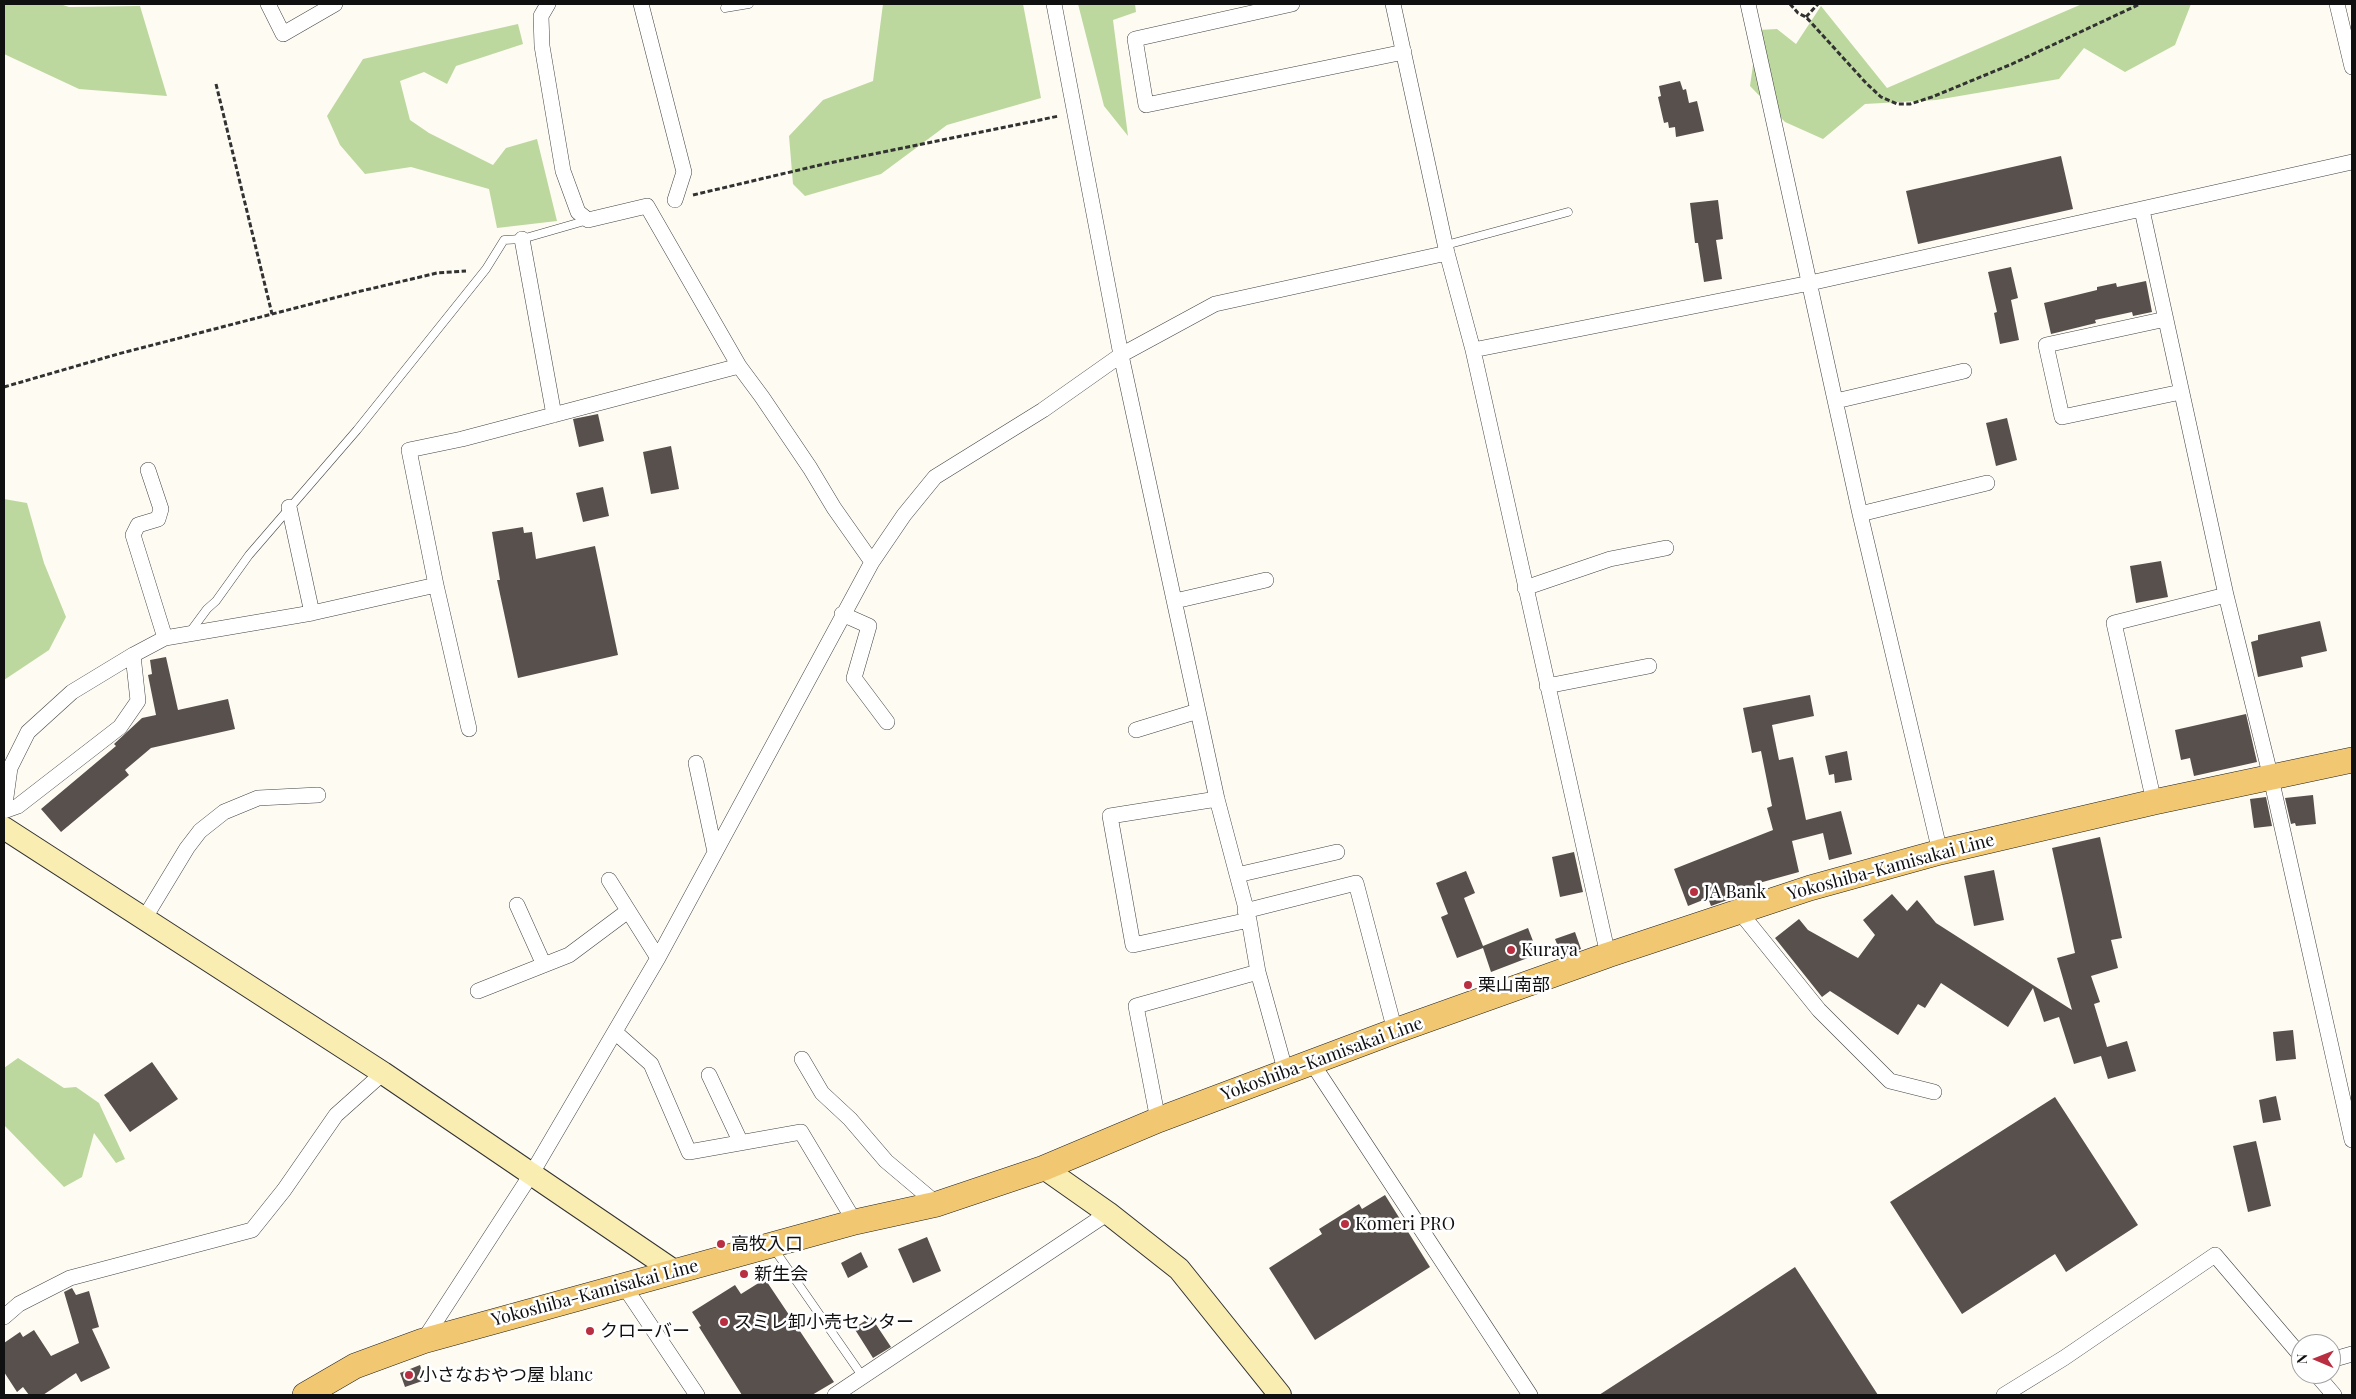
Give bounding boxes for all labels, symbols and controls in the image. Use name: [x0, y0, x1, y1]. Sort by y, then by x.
street label: Yokoshiba-Kamisakai Line: [1785, 829, 1997, 905]
place label: JA Bank: [1704, 881, 1766, 903]
marker: JA Bank: [1688, 886, 1700, 898]
place label: Kuraya: [1521, 939, 1578, 961]
marker: Kuraya: [1505, 944, 1517, 956]
place label: 栗山南部: [1478, 974, 1550, 996]
marker: 栗山南部: [1462, 979, 1474, 991]
street label: Yokoshiba-Kamisakai Line: [1218, 1012, 1426, 1106]
place label: Komeri PRO: [1355, 1213, 1455, 1235]
marker: Komeri PRO: [1339, 1218, 1351, 1230]
place label: 高牧入口: [731, 1233, 803, 1255]
marker: 高牧入口: [715, 1238, 727, 1250]
street label: Yokoshiba-Kamisakai Line: [489, 1255, 701, 1331]
place label: 新生会: [754, 1263, 808, 1285]
marker: 新生会: [738, 1268, 750, 1280]
place label: スミレ卸小売センター: [734, 1311, 914, 1333]
marker: スミレ卸小売センター: [718, 1316, 730, 1328]
place label: クローバー: [600, 1320, 690, 1342]
marker: クローバー: [584, 1325, 596, 1337]
north arrow: [2291, 1334, 2341, 1384]
text: N: [2292, 1354, 2311, 1364]
place label: 小さなおやつ屋 blanc: [419, 1364, 593, 1386]
marker: 小さなおやつ屋 blanc: [403, 1369, 415, 1381]

